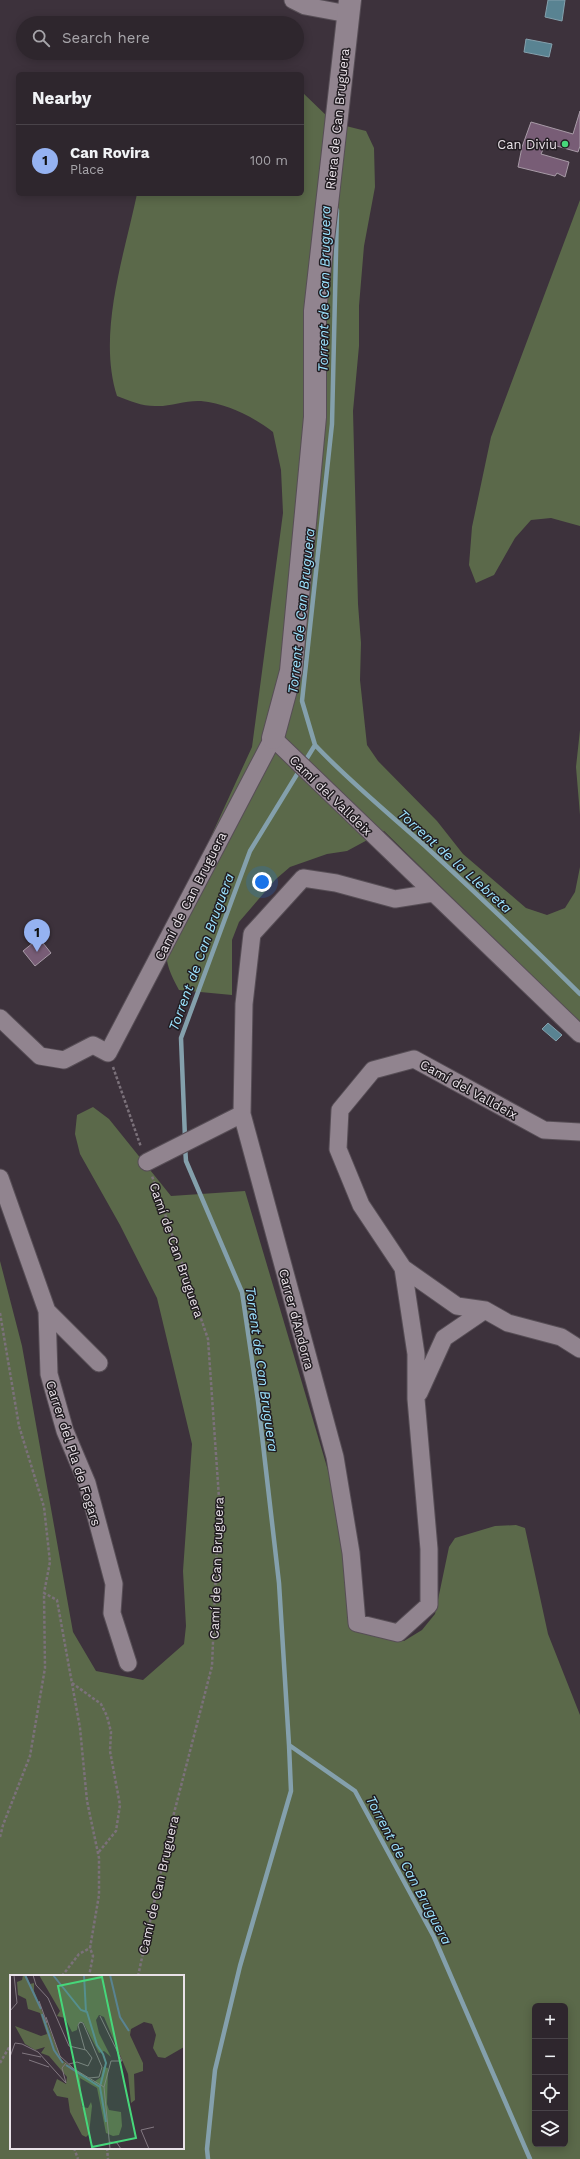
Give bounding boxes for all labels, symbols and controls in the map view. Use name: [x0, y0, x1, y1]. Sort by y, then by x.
search box: [16, 16, 304, 60]
icon: search: [30, 27, 52, 49]
text: Search here: [62, 29, 150, 47]
street label: Riera de Can Bruguera: [323, 47, 352, 190]
text: Nearby: [32, 88, 91, 108]
place label: Can Diviu: [497, 137, 557, 152]
marker: Can Diviu: [560, 139, 570, 149]
text: Can Rovira: [70, 144, 149, 162]
text: 1: [42, 153, 48, 168]
text: 100 m: [250, 153, 288, 168]
text: Place: [70, 162, 104, 177]
water label: Torrent de Can Bruguera: [315, 205, 333, 372]
water label: Torrent de Can Bruguera: [284, 527, 318, 695]
street label: Camí del Valldeix: [286, 752, 375, 839]
water label: Torrent de la Llebreta: [395, 806, 515, 917]
street label: Camí de Can Bruguera: [151, 829, 230, 963]
water label: Torrent de Can Bruguera: [165, 871, 237, 1033]
your location: [252, 872, 272, 892]
pin: 1: [24, 919, 50, 952]
street label: Camí del Valldeix: [418, 1057, 520, 1122]
street label: Camí de Can Bruguera: [146, 1181, 207, 1320]
street label: Carrer d'Andorra: [276, 1267, 317, 1372]
water label: Torrent de Can Bruguera: [242, 1285, 282, 1453]
street label: Carrer del Pla de Fogars: [43, 1379, 104, 1528]
street label: Camí de Can Bruguera: [207, 1496, 226, 1639]
water label: Torrent de Can Bruguera: [363, 1793, 455, 1948]
street label: Camí de Can Bruguera: [135, 1814, 182, 1956]
inset map: [10, 1975, 184, 2149]
map controls: [532, 2003, 568, 2147]
button: +: [532, 2003, 568, 2039]
button: −: [532, 2039, 568, 2075]
button: locate: [532, 2075, 568, 2111]
button: layers: [532, 2111, 568, 2147]

